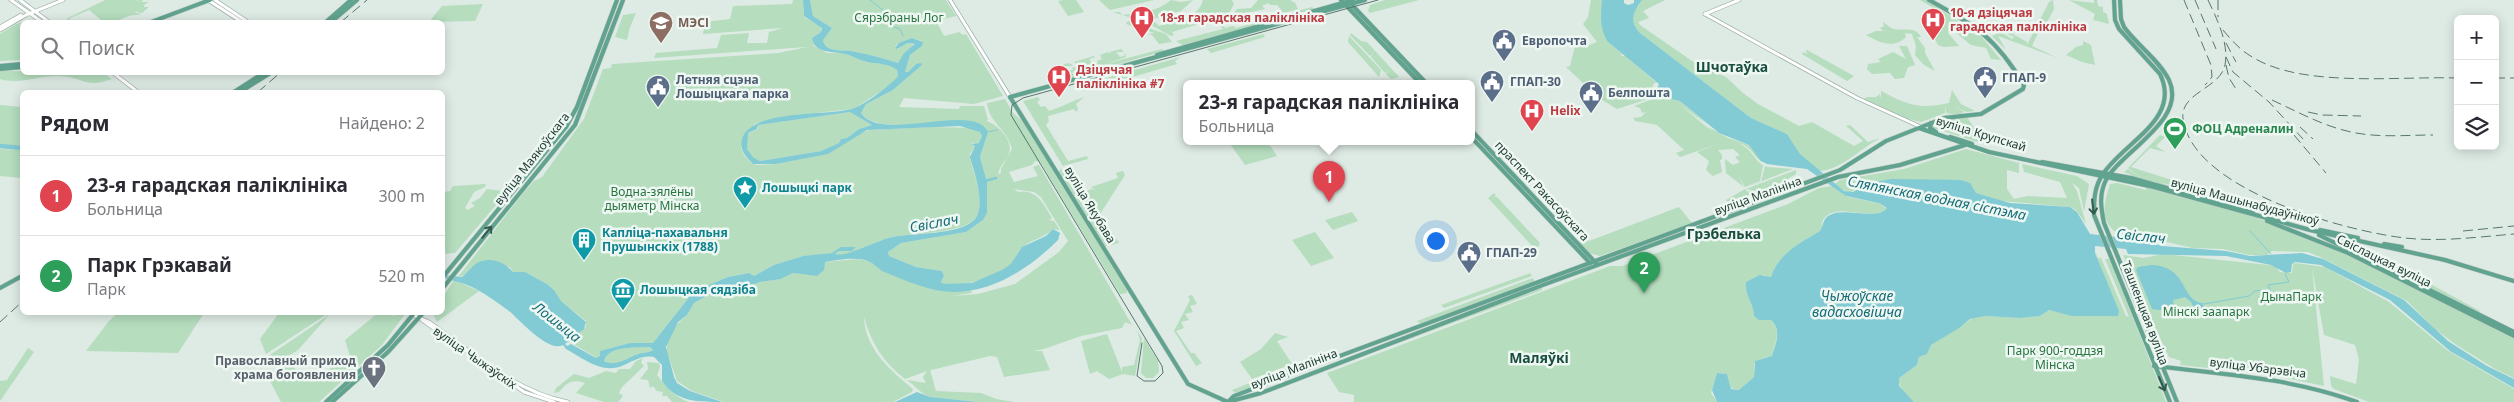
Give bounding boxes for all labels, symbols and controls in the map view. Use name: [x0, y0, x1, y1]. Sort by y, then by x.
place label: 10-я дзіцячая гарадская паліклініка: [1950, 4, 2087, 35]
hospital icon: 18-я гарадская паліклініка: [1129, 5, 1155, 39]
hospital icon: 10-я дзіцячая гарадская паліклініка: [1920, 7, 1946, 41]
park label: Сярэбраны Лог: [854, 9, 944, 26]
place label: 18-я гарадская паліклініка: [1160, 9, 1325, 26]
school or university icon: МЭСІ: [648, 10, 674, 44]
place label: МЭСІ: [678, 14, 709, 31]
map controls: [2454, 15, 2499, 150]
button: +: [2454, 15, 2499, 60]
search box: [20, 20, 445, 75]
public building icon: Европочта: [1491, 28, 1517, 62]
place label: Европочта: [1522, 32, 1587, 49]
icon: search: [38, 34, 66, 62]
text: Поиск: [78, 35, 134, 61]
district label: Шчотаўка: [1696, 57, 1768, 76]
button: −: [2454, 60, 2499, 105]
place label: Дзіцячая паліклініка #7: [1076, 61, 1164, 92]
hospital icon: Дзіцячая паліклініка #7: [1046, 64, 1072, 98]
public building icon: ГПАП-9: [1972, 65, 1998, 99]
public building icon: ГПАП-30: [1479, 69, 1505, 103]
place label: ГПАП-9: [2002, 69, 2046, 86]
place label: Летняя сцэна Лошыцкага парка: [676, 71, 789, 102]
place label: ГПАП-30: [1510, 73, 1561, 90]
public building icon: Летняя сцэна Лошыцкага парка: [645, 74, 671, 108]
popup: [1183, 80, 1475, 145]
public building icon: Белпошта: [1578, 80, 1604, 114]
place label: Белпошта: [1608, 84, 1670, 101]
text: 23-я гарадская паліклініка: [1199, 89, 1459, 115]
hospital icon: Helix: [1519, 98, 1545, 132]
place label: Helix: [1550, 102, 1581, 119]
button: layers: [2454, 105, 2499, 150]
text: Рядом: [40, 109, 110, 137]
street label: вуліца Маякоўскага: [490, 109, 573, 209]
text: Найдено: 2: [339, 112, 425, 134]
street label: вуліца Крупскай: [1934, 112, 2028, 155]
text: Больница: [1199, 115, 1274, 137]
sports icon: ФОЦ Адреналин: [2162, 116, 2188, 150]
place label: ФОЦ Адреналин: [2192, 120, 2294, 137]
street label: праспект Ракасоўскага: [1491, 137, 1593, 245]
pin: 1: [1313, 161, 1345, 202]
street label: вуліца Якубава: [1061, 163, 1120, 246]
water label: Сляпянская водная сістэма: [1846, 171, 2028, 224]
text: 23-я гарадская паліклініка: [87, 172, 348, 198]
street label: вуліца Малініна: [1712, 172, 1804, 219]
street label: вуліца Машынабудаўнікоў: [2169, 174, 2322, 230]
place icon: Лошыцкі парк: [732, 175, 758, 209]
place label: Лошыцкі парк: [762, 179, 853, 196]
park label: Водна-зялёны дыяметр Мінска: [604, 183, 700, 214]
text: 1: [51, 185, 61, 207]
text: 300 m: [378, 185, 425, 207]
text: Больница: [87, 198, 163, 220]
one-way arrow: [2088, 198, 2098, 214]
water label: Свіслач: [908, 208, 960, 237]
water label: Свіслач: [2116, 223, 2167, 248]
place label: Капліца-пахавальня Прушынскіх (1788): [602, 224, 728, 255]
district label: Грэбелька: [1687, 224, 1761, 243]
one-way arrow: [482, 226, 493, 239]
building icon: Капліца-пахавальня Прушынскіх (1788): [571, 227, 597, 261]
your location: [1423, 228, 1449, 254]
street label: Свіслацкая вуліца: [2334, 230, 2435, 291]
public building icon: ГПАП-29: [1456, 240, 1482, 274]
place label: ГПАП-29: [1486, 244, 1537, 261]
text: Парк Грэкавай: [87, 252, 232, 278]
pin: 2: [1628, 252, 1660, 293]
street label: Ташкенцкая вуліца: [2118, 258, 2173, 367]
text: 2: [51, 265, 61, 287]
text: 520 m: [378, 265, 425, 287]
museum icon: Лошыцкая сядзіба: [610, 277, 636, 311]
text: Парк: [87, 278, 126, 300]
place label: Лошыцкая сядзіба: [640, 281, 756, 298]
water label: Чыжоўскае вадасховішча: [1812, 286, 1902, 321]
park label: ДынаПарк: [2260, 288, 2322, 305]
water label: Лошыца: [529, 296, 585, 346]
park label: Мінскі заапарк: [2163, 303, 2250, 320]
street label: вуліца Чыжэўскіх: [430, 322, 521, 393]
park label: Парк 900-годдзя Мінска: [2007, 342, 2103, 373]
street label: вуліца Малініна: [1248, 344, 1340, 393]
district label: Маляўкі: [1509, 348, 1569, 367]
place label: Православный приход храма богоявления: [215, 352, 356, 383]
street label: вуліца Убарэвіча: [2209, 353, 2307, 382]
church icon: Православный приход храма богоявления: [361, 355, 387, 389]
one-way arrow: [2157, 376, 2167, 391]

